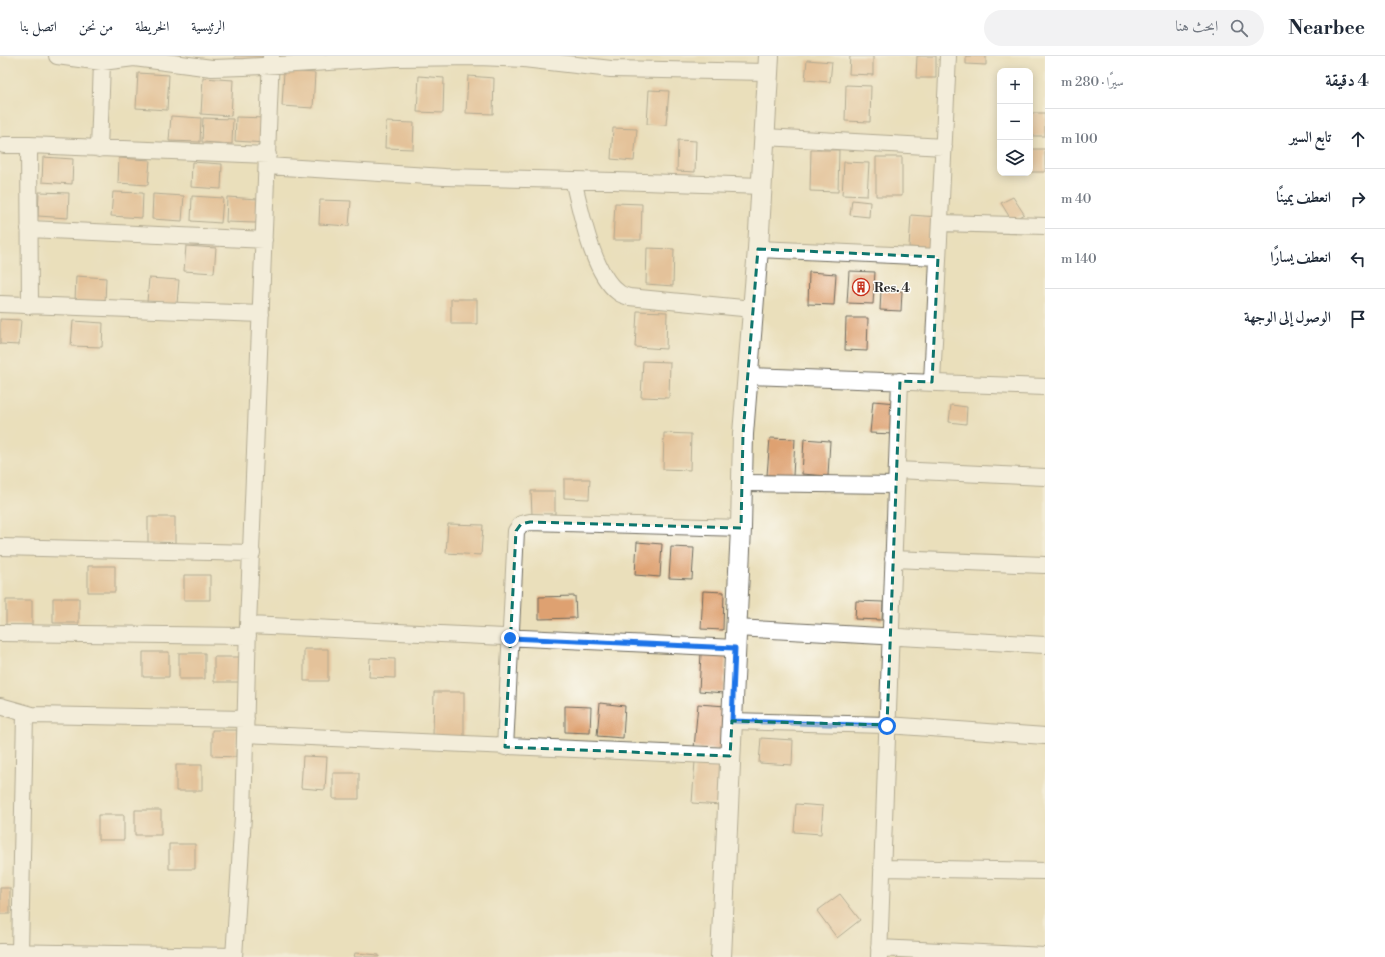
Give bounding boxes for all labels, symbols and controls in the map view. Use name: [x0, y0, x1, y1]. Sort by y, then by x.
search box: [984, 10, 1264, 46]
text: Nearbee: [1288, 16, 1365, 40]
text: ابحث هنا: [1175, 17, 1218, 36]
icon: search: [1228, 17, 1250, 39]
text: اتصل بنا: [20, 18, 57, 36]
text: من نحن: [79, 18, 113, 36]
text: الخريطة: [135, 18, 169, 36]
text: الرئيسية: [191, 18, 225, 36]
map controls: [997, 68, 1033, 176]
button: +: [997, 68, 1033, 104]
text: 4 دقيقة: [1325, 70, 1369, 92]
text: سيرًا · 280 m: [1061, 74, 1124, 90]
button: −: [997, 104, 1033, 140]
text: تابع السير: [1289, 128, 1331, 147]
icon: ahead: [1347, 128, 1369, 150]
text: 100 m: [1061, 131, 1098, 147]
button: layers: [997, 140, 1033, 176]
text: انعطف يمينًا: [1276, 188, 1331, 207]
icon: right: [1347, 188, 1369, 210]
text: 40 m: [1061, 191, 1091, 207]
text: انعطف يسارًا: [1270, 248, 1331, 267]
icon: left: [1347, 248, 1369, 270]
text: 140 m: [1061, 251, 1097, 267]
building icon: Res. 4: [851, 277, 871, 297]
place label: Res. 4: [874, 280, 911, 296]
text: الوصول إلى الوجهة: [1244, 308, 1331, 327]
icon: arrive: [1347, 308, 1369, 330]
route end: [501, 629, 519, 647]
route start: [878, 717, 896, 735]

